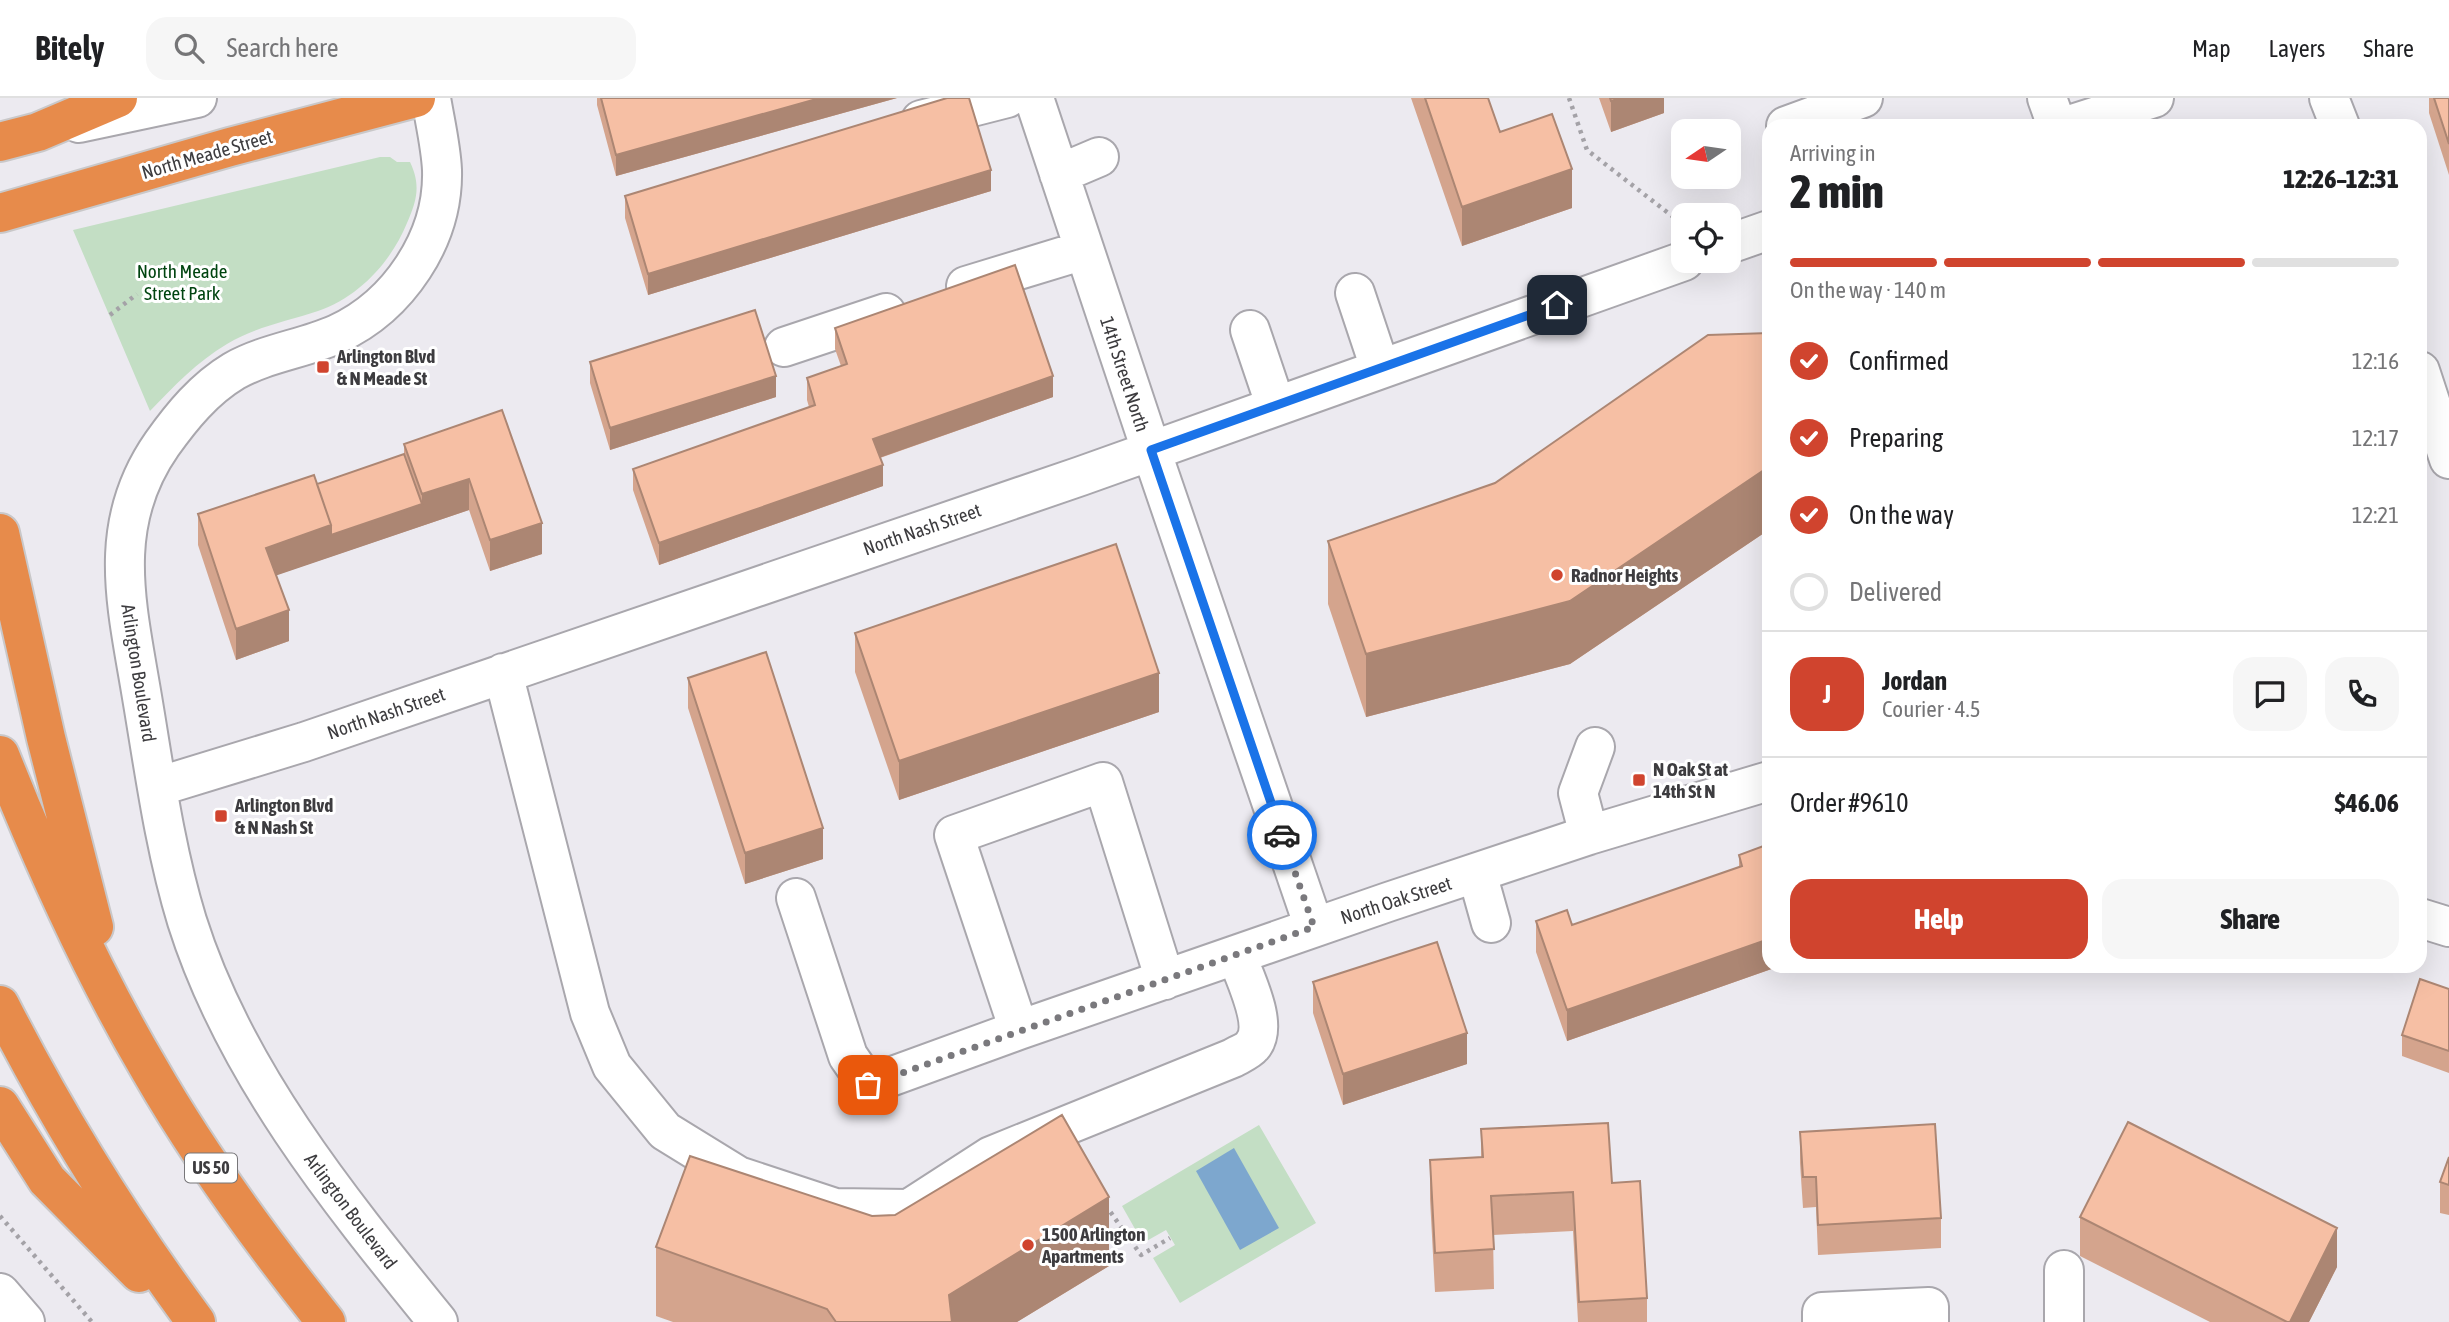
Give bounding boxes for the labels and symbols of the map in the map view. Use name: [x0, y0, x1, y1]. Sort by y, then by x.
north arrow: [1671, 119, 1741, 189]
street label: North Meade Street: [139, 125, 275, 183]
park label: North Meade Street Park: [137, 260, 227, 304]
pin: [1527, 275, 1587, 335]
street label: 14th Street North: [1096, 314, 1154, 434]
place label: Arlington Blvd & N Meade St: [336, 345, 435, 389]
marker: Arlington Blvd & N Meade St: [315, 359, 331, 375]
street label: North Nash Street: [860, 499, 984, 559]
place label: Radnor Heights: [1571, 564, 1679, 586]
marker: Radnor Heights: [1549, 567, 1565, 583]
street label: Arlington Boulevard: [117, 603, 161, 743]
street label: North Nash Street: [324, 683, 448, 743]
place label: N Oak St at 14th St N: [1653, 758, 1729, 802]
marker: N Oak St at 14th St N: [1631, 772, 1647, 788]
place label: Arlington Blvd & N Nash St: [234, 794, 333, 838]
courier: [1247, 800, 1317, 870]
marker: Arlington Blvd & N Nash St: [213, 808, 229, 824]
street label: North Oak Street: [1338, 872, 1454, 928]
pin: [838, 1055, 898, 1115]
street label: Arlington Boulevard: [300, 1149, 402, 1273]
road number: US 50: [185, 1154, 237, 1182]
place label: 1500 Arlington Apartments: [1041, 1223, 1145, 1267]
marker: 1500 Arlington Apartments: [1020, 1237, 1036, 1253]

